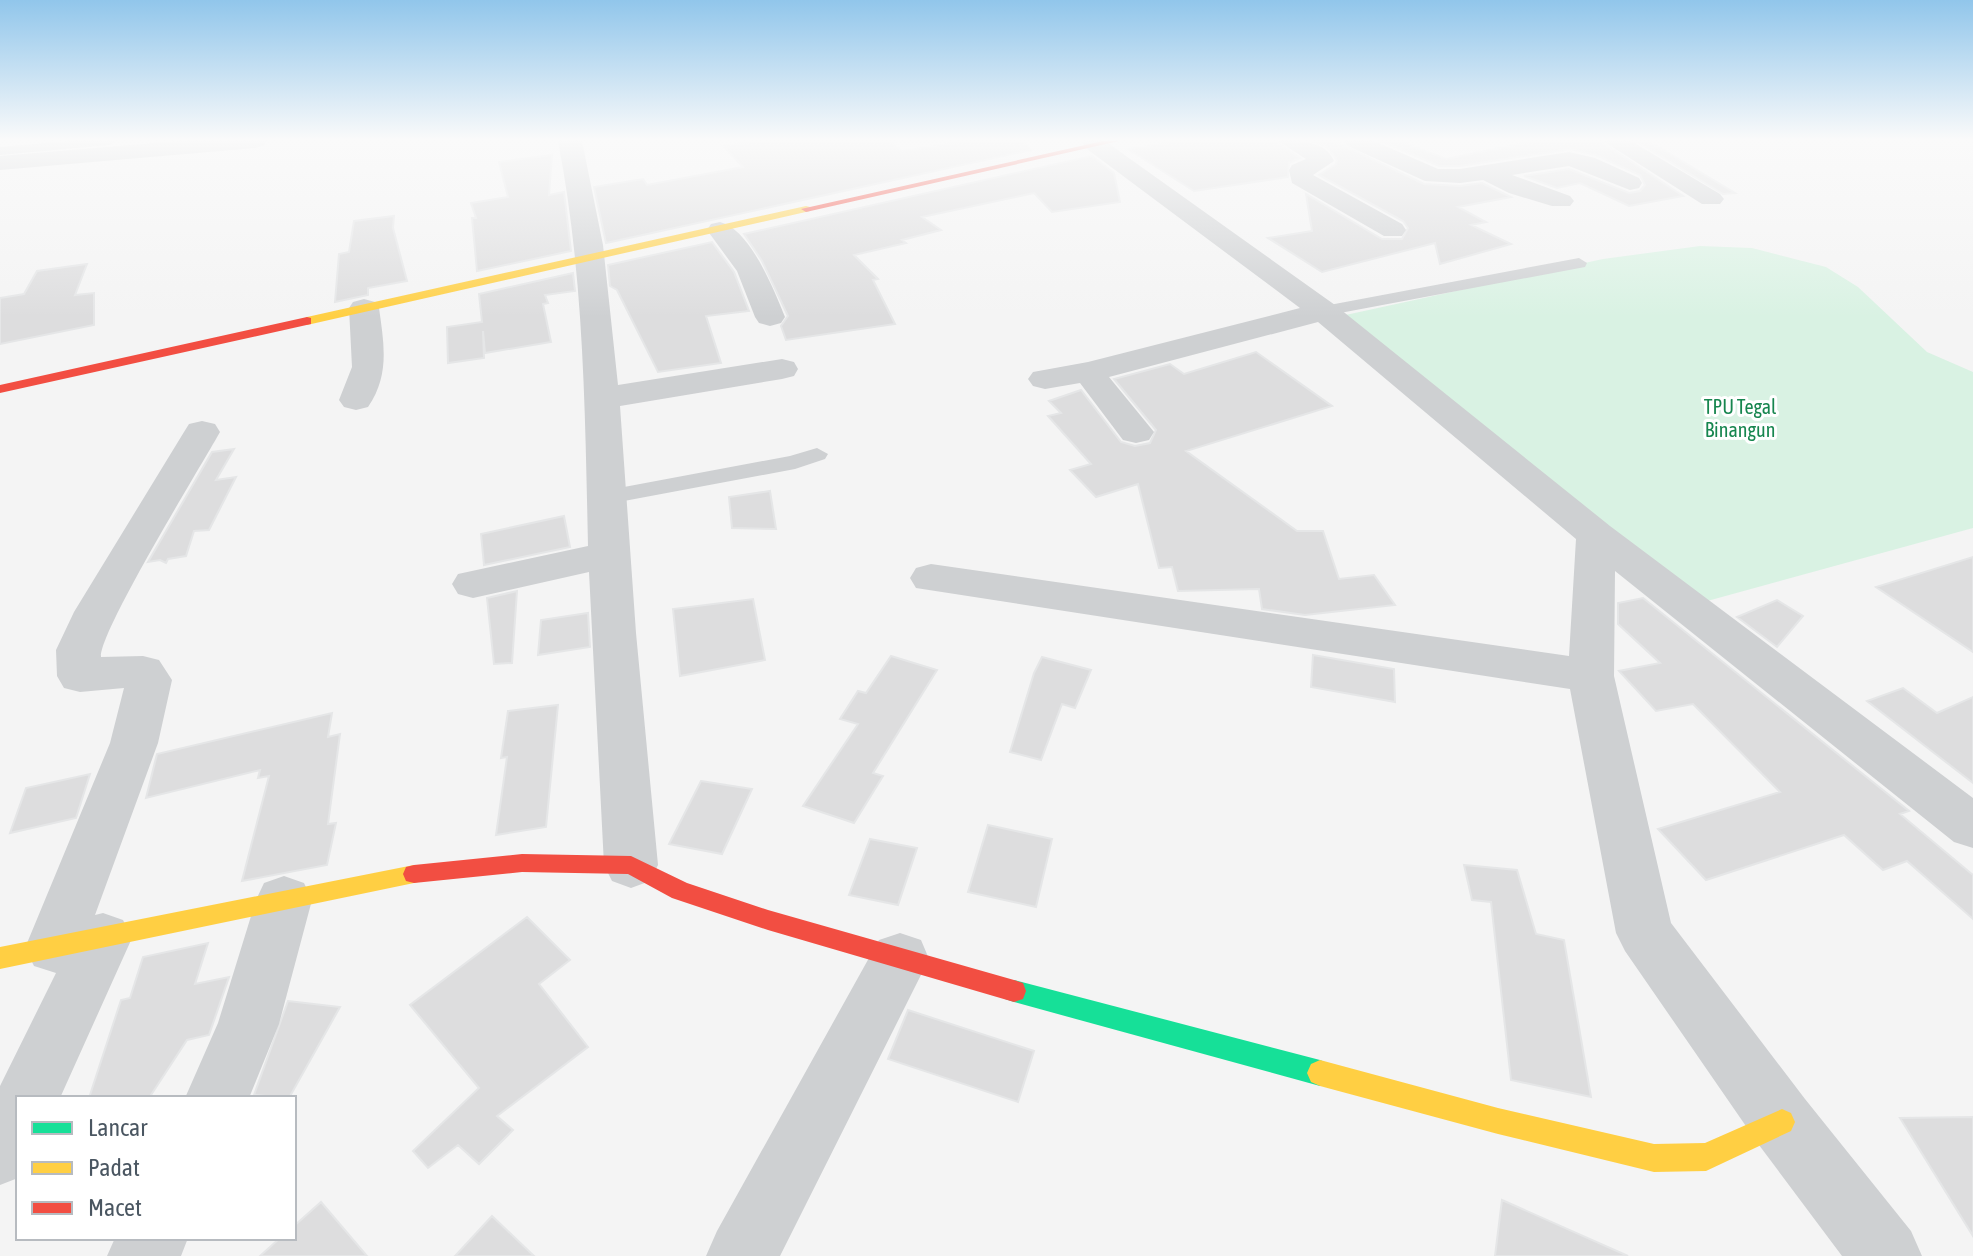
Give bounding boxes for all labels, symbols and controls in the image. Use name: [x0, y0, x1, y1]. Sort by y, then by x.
park label: TPU Tegal Binangun: [1704, 395, 1777, 441]
legend: [16, 1096, 296, 1240]
text: Lancar: [88, 1114, 148, 1141]
text: Padat: [88, 1154, 140, 1181]
text: Macet: [88, 1194, 142, 1221]

